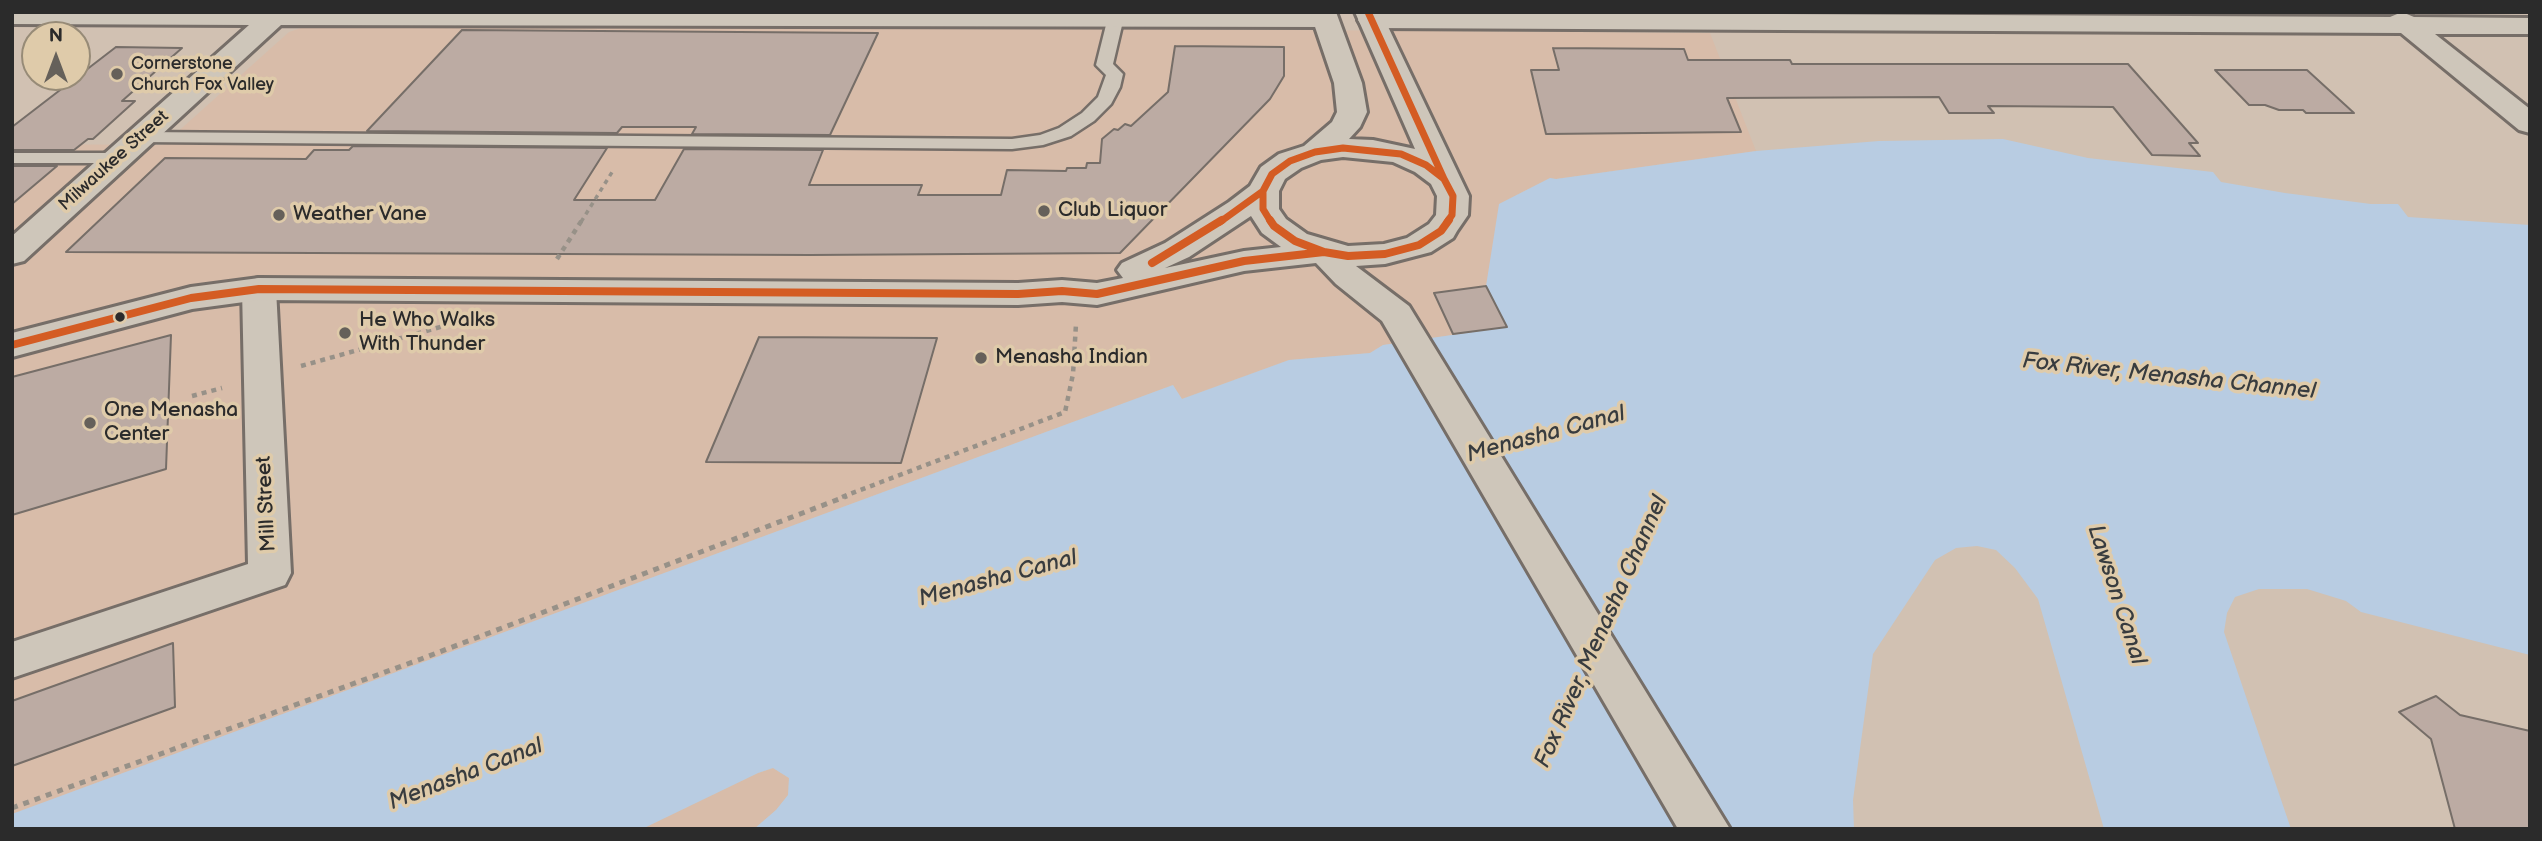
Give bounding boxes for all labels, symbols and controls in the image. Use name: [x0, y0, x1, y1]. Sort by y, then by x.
north arrow: [21, 21, 91, 91]
text: N: [49, 25, 63, 48]
place label: Cornerstone Church Fox Valley: [131, 53, 274, 96]
marker: Cornerstone Church Fox Valley: [109, 66, 125, 82]
street label: Milwaukee Street: [55, 106, 173, 216]
place label: Club Liquor: [1058, 198, 1167, 224]
place label: Weather Vane: [293, 202, 427, 228]
marker: Club Liquor: [1036, 203, 1052, 219]
marker: Weather Vane: [271, 207, 287, 223]
place label: He Who Walks With Thunder: [359, 308, 495, 358]
unlabelled marker: [113, 310, 127, 324]
marker: He Who Walks With Thunder: [337, 325, 353, 341]
place label: Menasha Indian: [995, 345, 1148, 371]
water label: Fox River, Menasha Channel: [2021, 348, 2317, 406]
marker: Menasha Indian: [973, 350, 989, 366]
place label: One Menasha Center: [104, 398, 238, 448]
water label: Menasha Canal: [1464, 401, 1628, 469]
marker: One Menasha Center: [82, 415, 98, 431]
street label: Mill Street: [252, 456, 282, 552]
water label: Fox River, Menasha Channel: [1529, 492, 1675, 772]
water label: Lawson Canal: [2080, 522, 2152, 668]
water label: Menasha Canal: [916, 545, 1080, 613]
water label: Menasha Canal: [385, 733, 547, 817]

